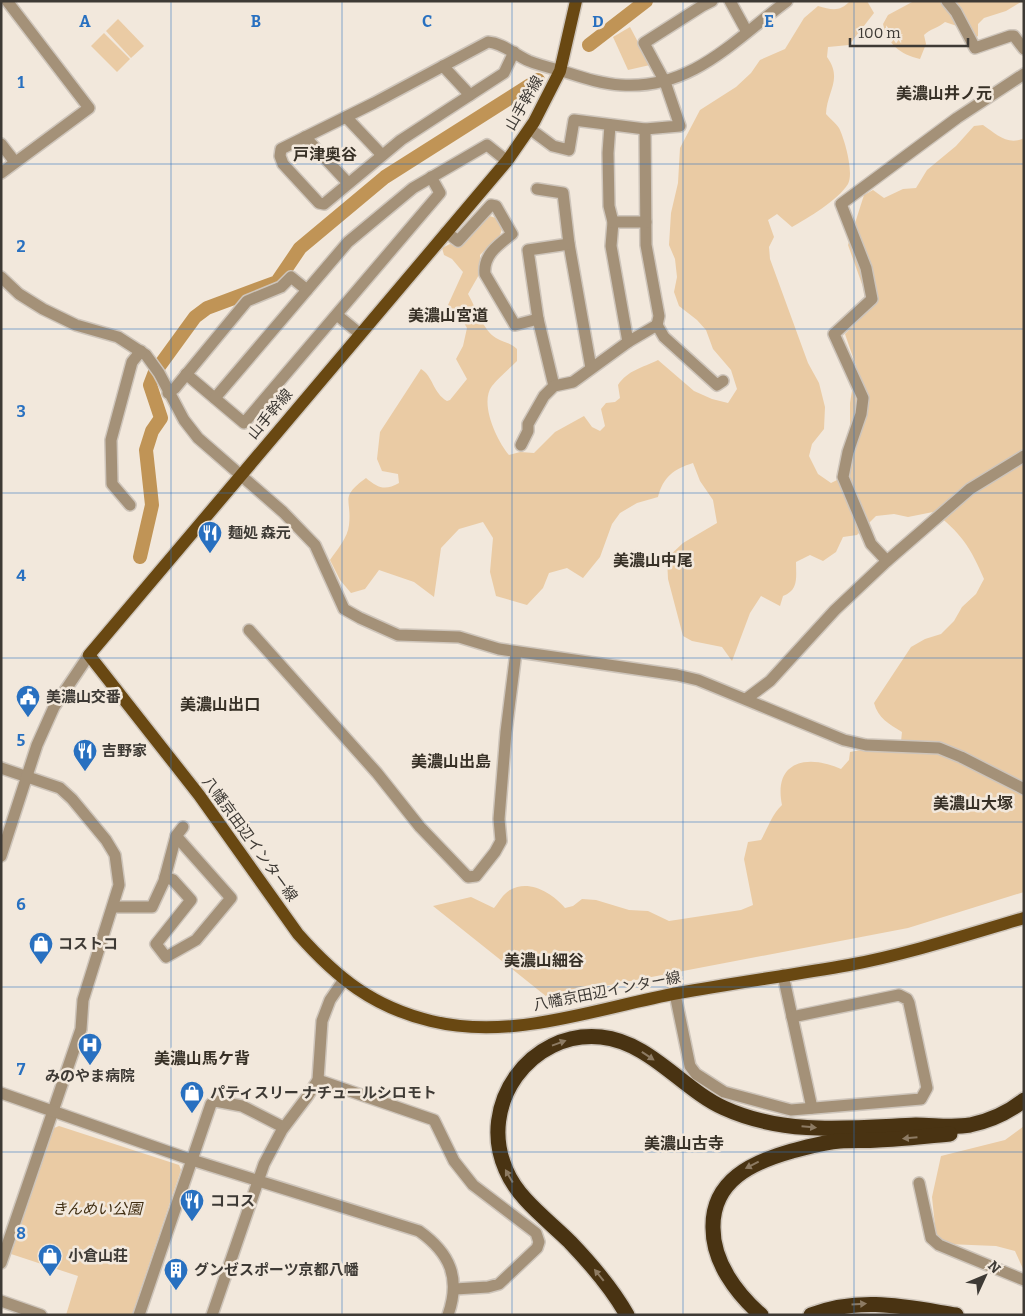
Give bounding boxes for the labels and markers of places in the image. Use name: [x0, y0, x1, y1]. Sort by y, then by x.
restaurant icon: 麺処 森元: [197, 520, 223, 554]
place label: 麺処 森元: [228, 524, 291, 542]
public building icon: 美濃山交番: [15, 684, 41, 718]
place label: 美濃山交番: [46, 688, 121, 706]
restaurant icon: 吉野家: [72, 738, 98, 772]
place label: 吉野家: [102, 742, 147, 760]
shop icon: コストコ: [28, 931, 54, 965]
place label: コストコ: [58, 935, 118, 953]
hospital icon: みのやま病院: [77, 1032, 103, 1066]
place label: みのやま病院: [45, 1067, 135, 1085]
shop icon: パティスリー ナチュールシロモト: [179, 1080, 205, 1114]
place label: パティスリー ナチュールシロモト: [210, 1084, 437, 1102]
restaurant icon: ココス: [179, 1188, 205, 1222]
place label: ココス: [210, 1192, 255, 1210]
shop icon: 小倉山荘: [37, 1243, 63, 1277]
place label: 小倉山荘: [68, 1247, 128, 1265]
building icon: グンゼスポーツ京都八幡: [163, 1257, 189, 1291]
place label: グンゼスポーツ京都八幡: [194, 1261, 359, 1279]

